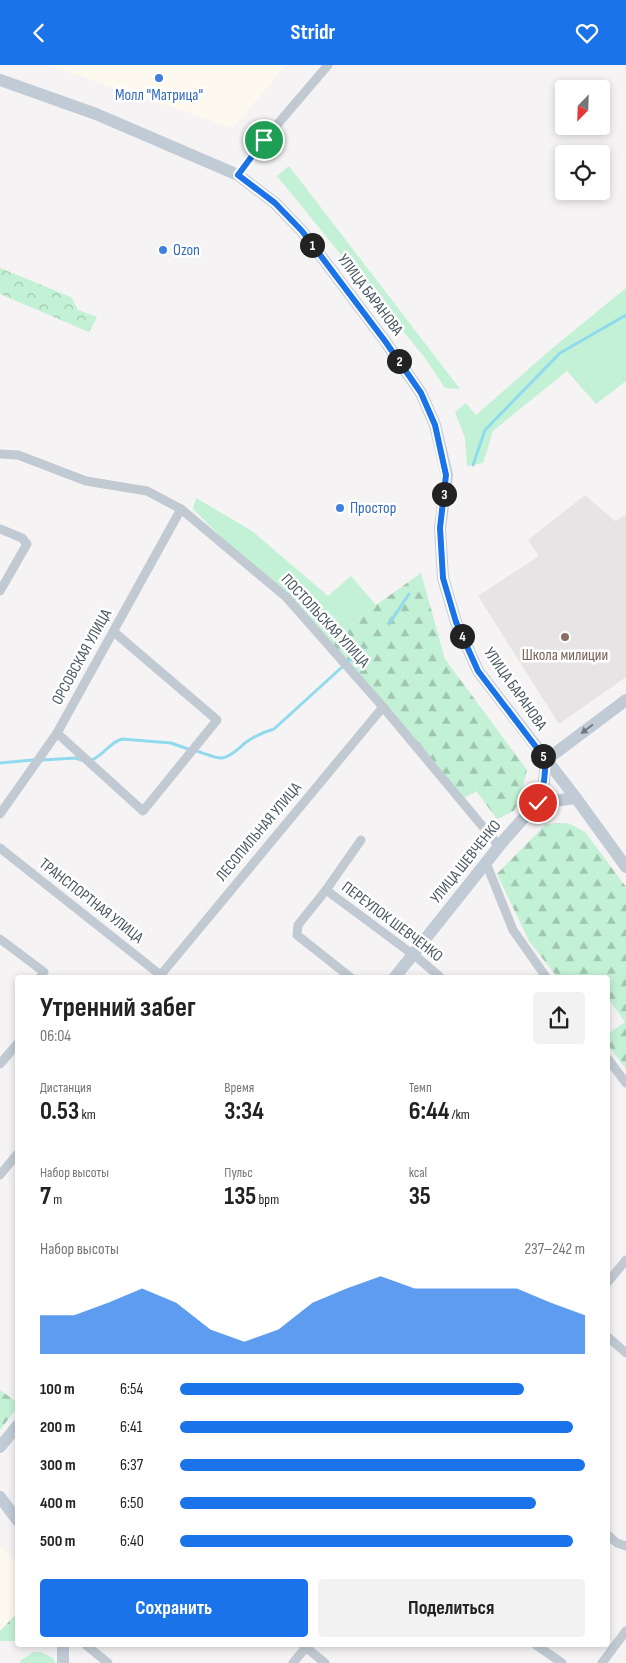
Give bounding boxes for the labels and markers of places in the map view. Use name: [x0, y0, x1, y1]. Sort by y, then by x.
marker: Молл "Матрица": [153, 72, 165, 84]
place label: Молл "Матрица": [115, 86, 203, 105]
pin: [243, 119, 285, 161]
pin: 1: [300, 233, 324, 257]
place label: Ozon: [173, 241, 200, 260]
marker: Ozon: [157, 244, 169, 256]
pin: 2: [386, 349, 412, 373]
pin: 3: [432, 481, 456, 507]
place label: Простор: [350, 499, 396, 518]
marker: Простор: [334, 502, 346, 514]
pin: 4: [450, 623, 474, 649]
marker: Школа милиции: [559, 631, 571, 643]
place label: Школа милиции: [522, 646, 608, 665]
pin: 5: [530, 743, 556, 769]
pin: [517, 782, 559, 824]

